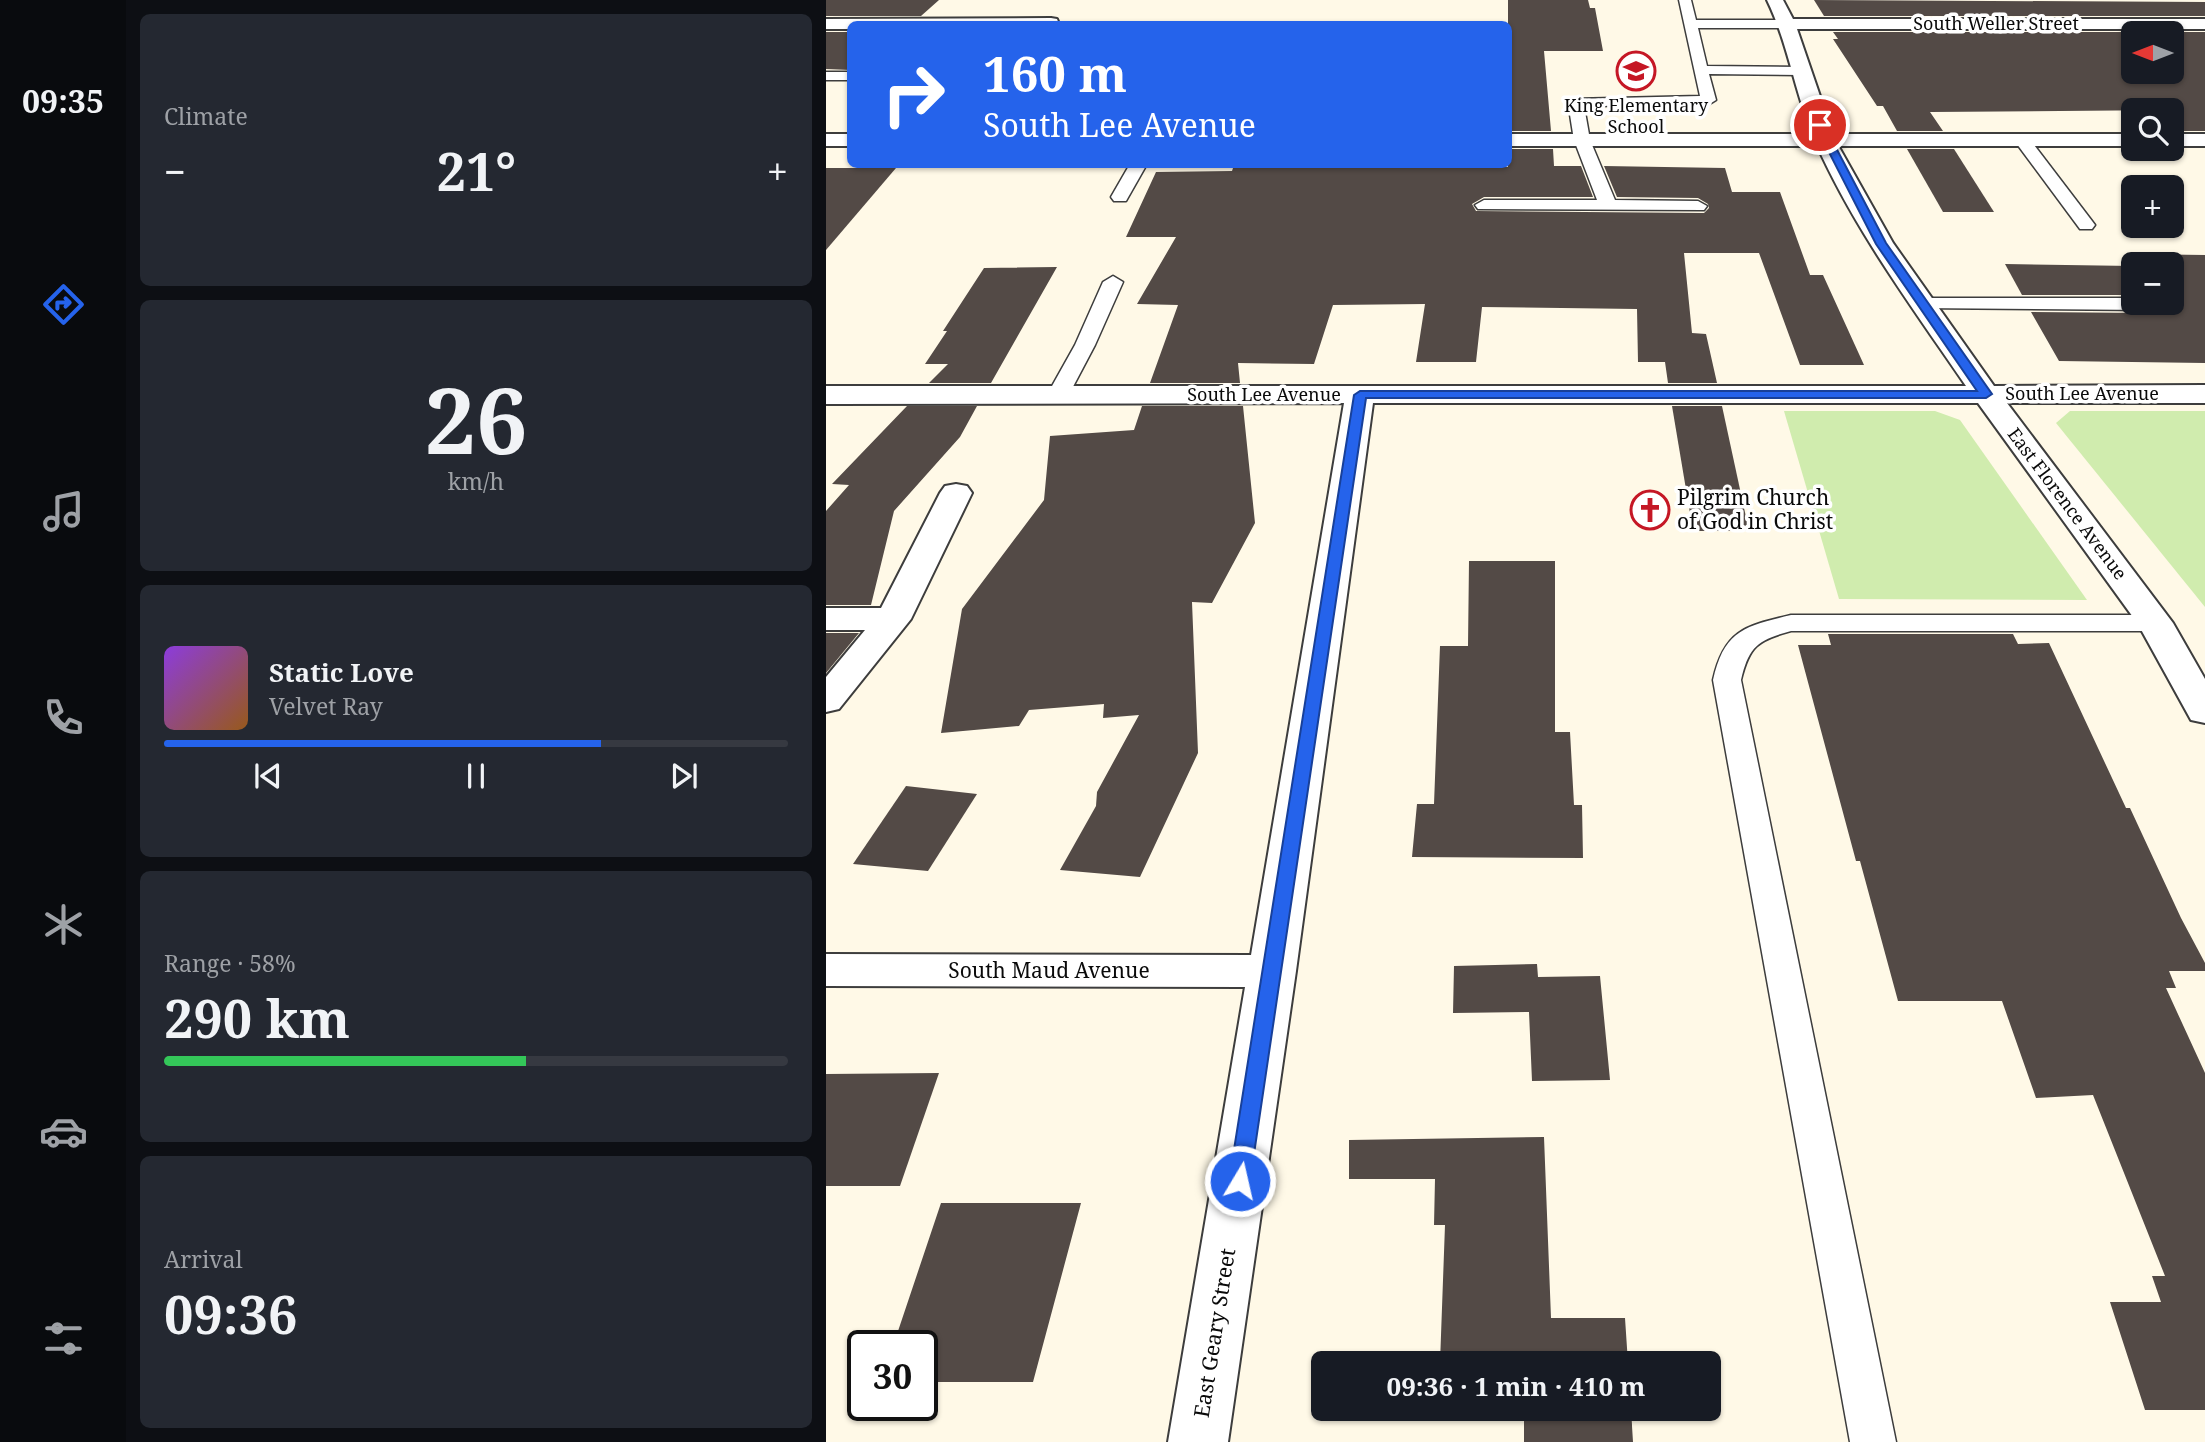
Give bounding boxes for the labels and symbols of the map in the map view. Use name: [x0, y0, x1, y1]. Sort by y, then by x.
street label: South Weller Street: [1913, 11, 2079, 35]
north arrow: [2121, 21, 2184, 84]
school or university icon: King Elementary School: [1615, 50, 1657, 92]
place label: King Elementary School: [1564, 93, 1709, 138]
pin: [1790, 95, 1850, 155]
street label: South Lee Avenue: [2005, 381, 2159, 405]
street label: South Lee Avenue: [1187, 382, 1341, 406]
street label: East Florence Avenue: [2003, 423, 2133, 584]
place label: Pilgrim Church of God in Christ: [1677, 483, 1833, 535]
church icon: Pilgrim Church of God in Christ: [1629, 489, 1671, 531]
street label: South Maud Avenue: [948, 956, 1150, 984]
position arrow: [1203, 1144, 1277, 1218]
street label: East Geary Street: [1187, 1246, 1241, 1420]
speed limit sign: 30: [847, 1330, 938, 1421]

